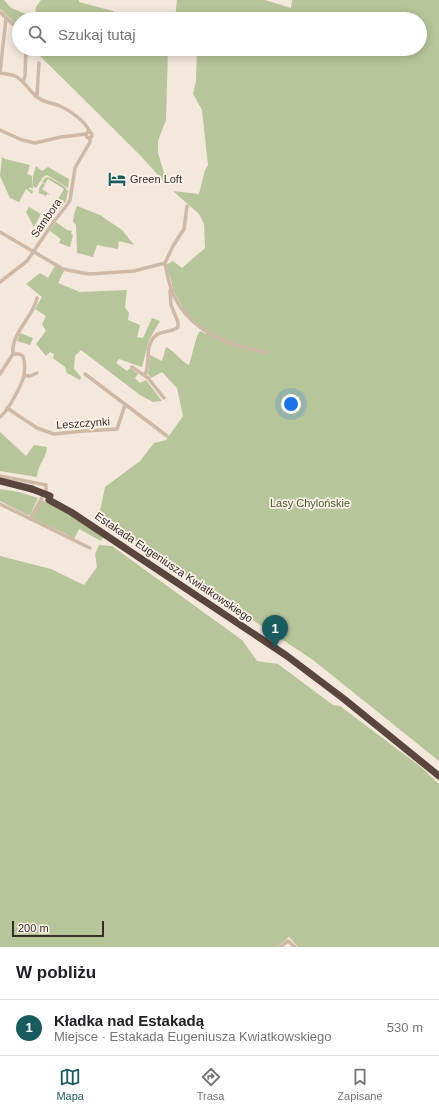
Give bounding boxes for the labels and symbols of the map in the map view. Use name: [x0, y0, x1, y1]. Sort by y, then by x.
hotel icon: Green Loft: [107, 169, 127, 189]
place label: Green Loft: [130, 173, 182, 185]
street label: Sambora: [28, 196, 64, 240]
your location: [281, 394, 301, 414]
street label: Leszczynki: [56, 415, 110, 431]
park label: Lasy Chylońskie: [270, 497, 350, 509]
street label: Estakada Eugeniusza Kwiatkowskiego: [93, 510, 255, 624]
pin: 1: [262, 615, 288, 648]
scale bar: [12, 919, 104, 938]

